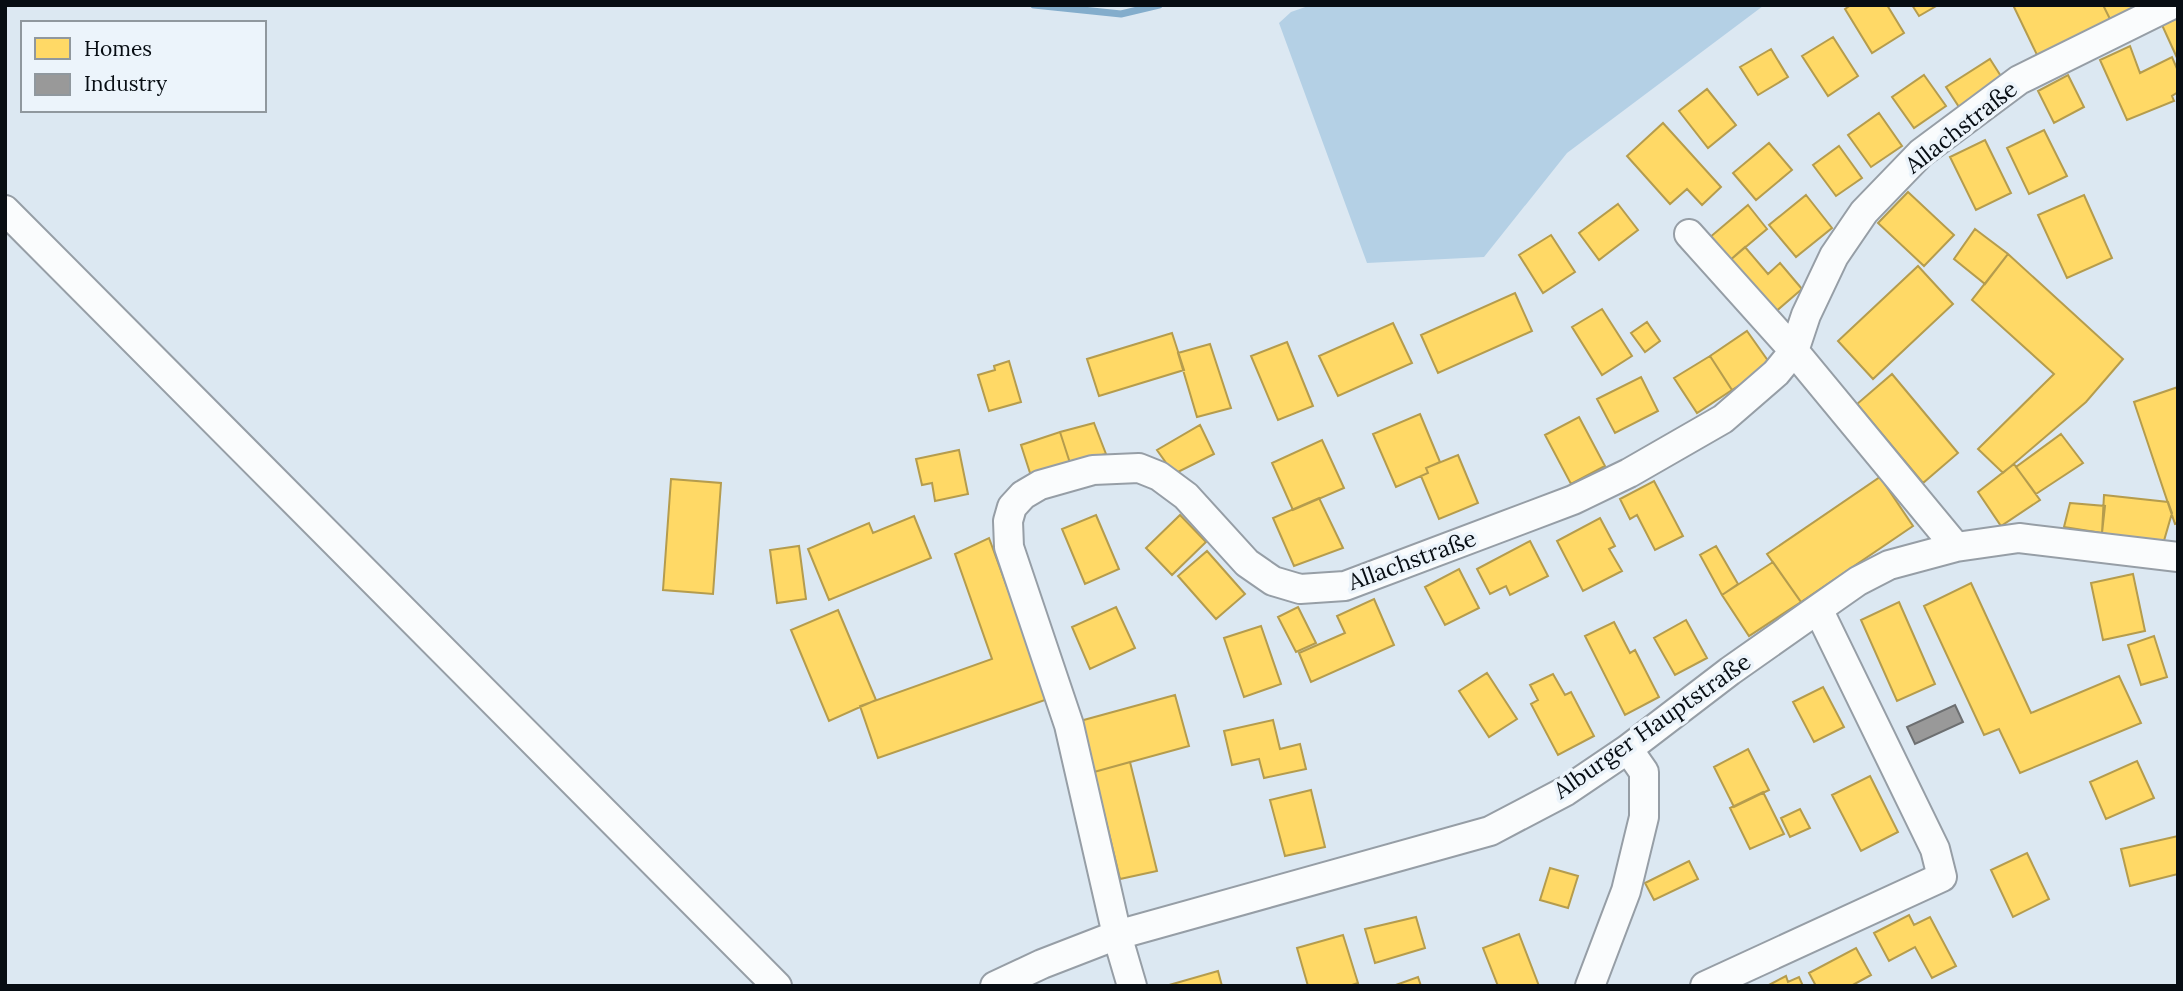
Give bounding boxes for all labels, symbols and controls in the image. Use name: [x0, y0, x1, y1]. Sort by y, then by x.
legend: [21, 21, 266, 112]
text: Homes: [84, 35, 152, 62]
text: Industry: [84, 70, 167, 97]
street label: Allachstraße: [1898, 74, 2022, 180]
street label: Allachstraße: [1343, 523, 1480, 596]
street label: Alburger Hauptstraße: [1547, 647, 1756, 805]

